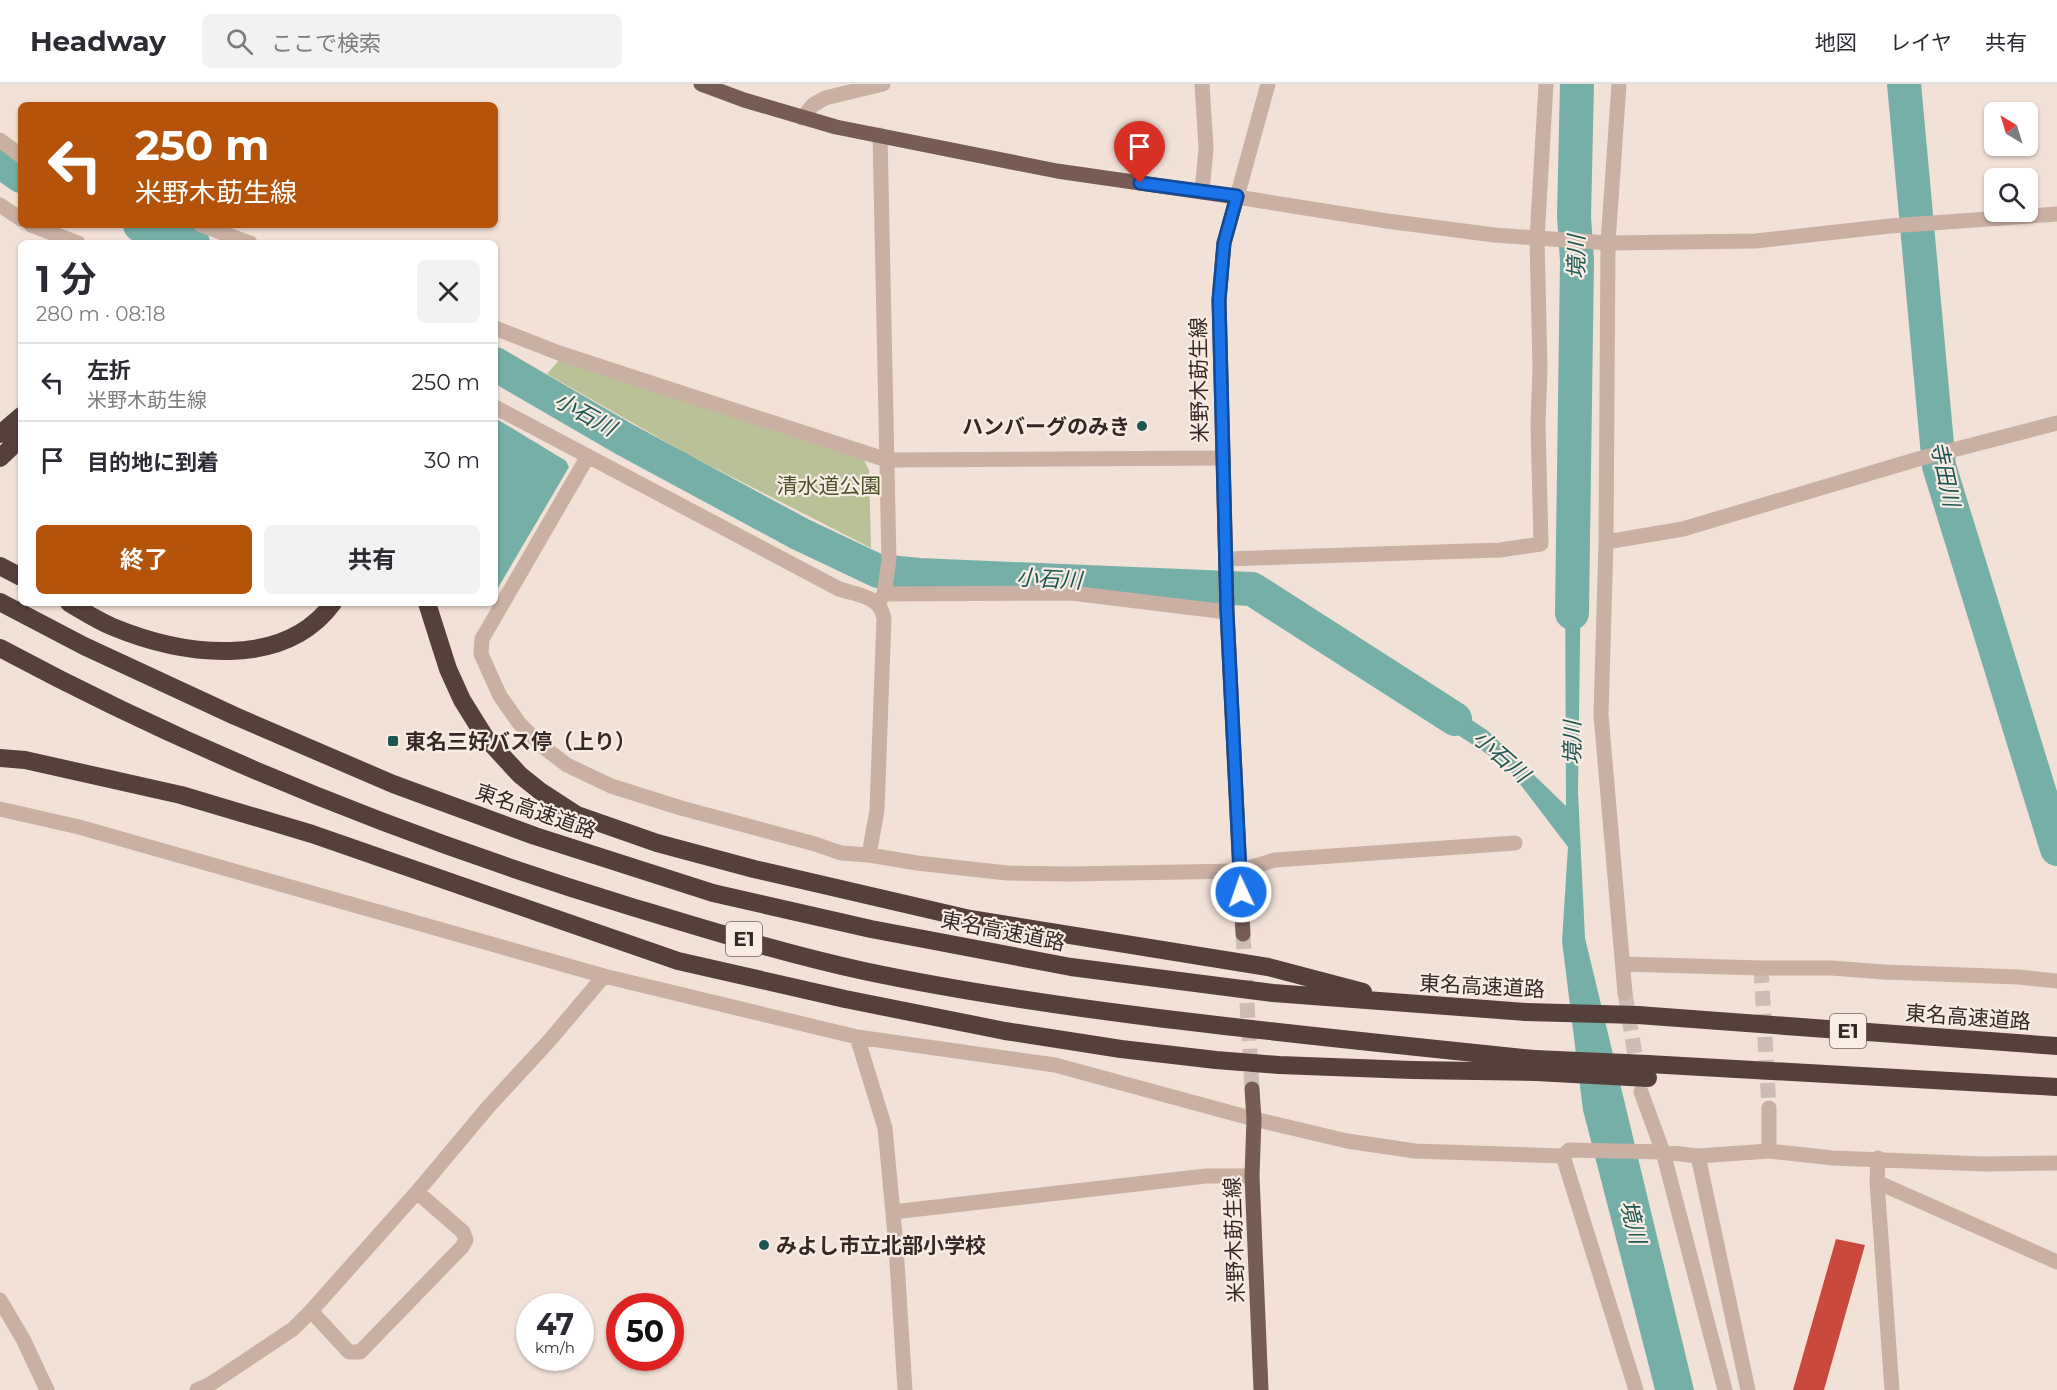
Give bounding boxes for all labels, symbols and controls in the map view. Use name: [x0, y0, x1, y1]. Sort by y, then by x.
search box: [202, 14, 622, 68]
text: Headway: [30, 24, 166, 58]
icon: search: [223, 25, 256, 58]
text: ここで検索: [271, 30, 381, 57]
text: 地図: [1815, 30, 1857, 55]
text: レイヤ: [1890, 30, 1952, 55]
text: 共有: [1985, 30, 2027, 55]
north arrow: [1984, 102, 2038, 156]
map controls: [1984, 102, 2038, 222]
text: 250 m: [135, 119, 269, 171]
pin: [1114, 121, 1165, 183]
icon: left: [36, 126, 114, 204]
icon: arrive: [1123, 130, 1156, 163]
button: search: [1984, 168, 2038, 222]
text: 米野木莇生線: [135, 176, 297, 209]
water label: 境川: [1563, 233, 1590, 279]
text: 1 分: [36, 257, 96, 301]
button: close: [417, 260, 480, 323]
text: 280 m · 08:18: [36, 302, 166, 326]
street label: 米野木莇生線: [1185, 317, 1213, 443]
text: 左折: [87, 357, 131, 384]
icon: left: [36, 366, 69, 399]
text: 250 m: [411, 369, 480, 396]
water label: 小石川: [550, 386, 622, 443]
text: 米野木莇生線: [87, 388, 207, 412]
place label: ハンバーグのみき: [962, 414, 1130, 439]
marker: ハンバーグのみき: [1135, 419, 1149, 433]
water label: 寺田川: [1925, 439, 1965, 511]
icon: arrive: [36, 444, 69, 477]
text: 30 m: [424, 447, 480, 474]
text: 目的地に到着: [87, 449, 219, 476]
park label: 清水道公園: [777, 473, 882, 498]
button: 終了: [36, 525, 252, 594]
button: 共有: [264, 525, 480, 594]
water label: 小石川: [1015, 564, 1085, 594]
water label: 境川: [1559, 719, 1586, 765]
water label: 小石川: [1467, 724, 1536, 789]
place label: 東名三好バス停（上り）: [405, 729, 636, 754]
marker: 東名三好バス停（上り）: [386, 734, 400, 748]
street label: 東名高速道路: [472, 779, 600, 843]
position arrow: [1209, 860, 1273, 924]
street label: 東名高速道路: [939, 907, 1067, 955]
road number: E1: [726, 922, 762, 956]
street label: 東名高速道路: [1418, 970, 1546, 1002]
street label: 東名高速道路: [1904, 1000, 2032, 1034]
road number: E1: [1830, 1014, 1866, 1048]
street label: 米野木莇生線: [1219, 1177, 1249, 1303]
water label: 境川: [1615, 1197, 1652, 1249]
place label: みよし市立北部小学校: [776, 1233, 986, 1258]
marker: みよし市立北部小学校: [757, 1238, 771, 1252]
speed limit sign: 50: [606, 1293, 684, 1371]
text: 47: [536, 1306, 574, 1343]
text: km/h: [535, 1338, 575, 1357]

